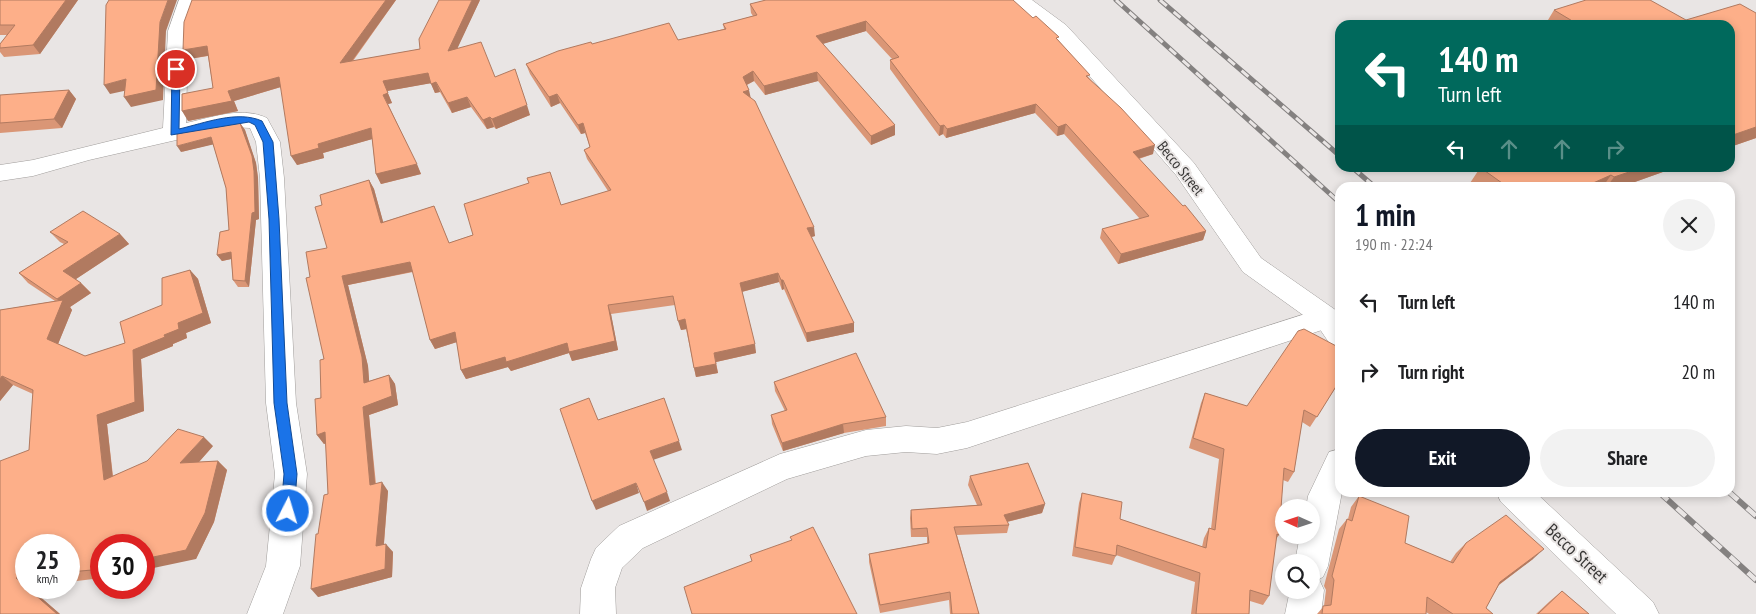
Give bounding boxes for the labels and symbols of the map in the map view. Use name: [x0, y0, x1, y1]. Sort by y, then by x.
pin: [155, 48, 197, 90]
street label: Becco Street: [1153, 137, 1209, 199]
position arrow: [261, 484, 313, 536]
north arrow: [1275, 499, 1320, 544]
street label: Becco Street: [1541, 518, 1613, 588]
speed limit sign: 30: [90, 534, 155, 599]

